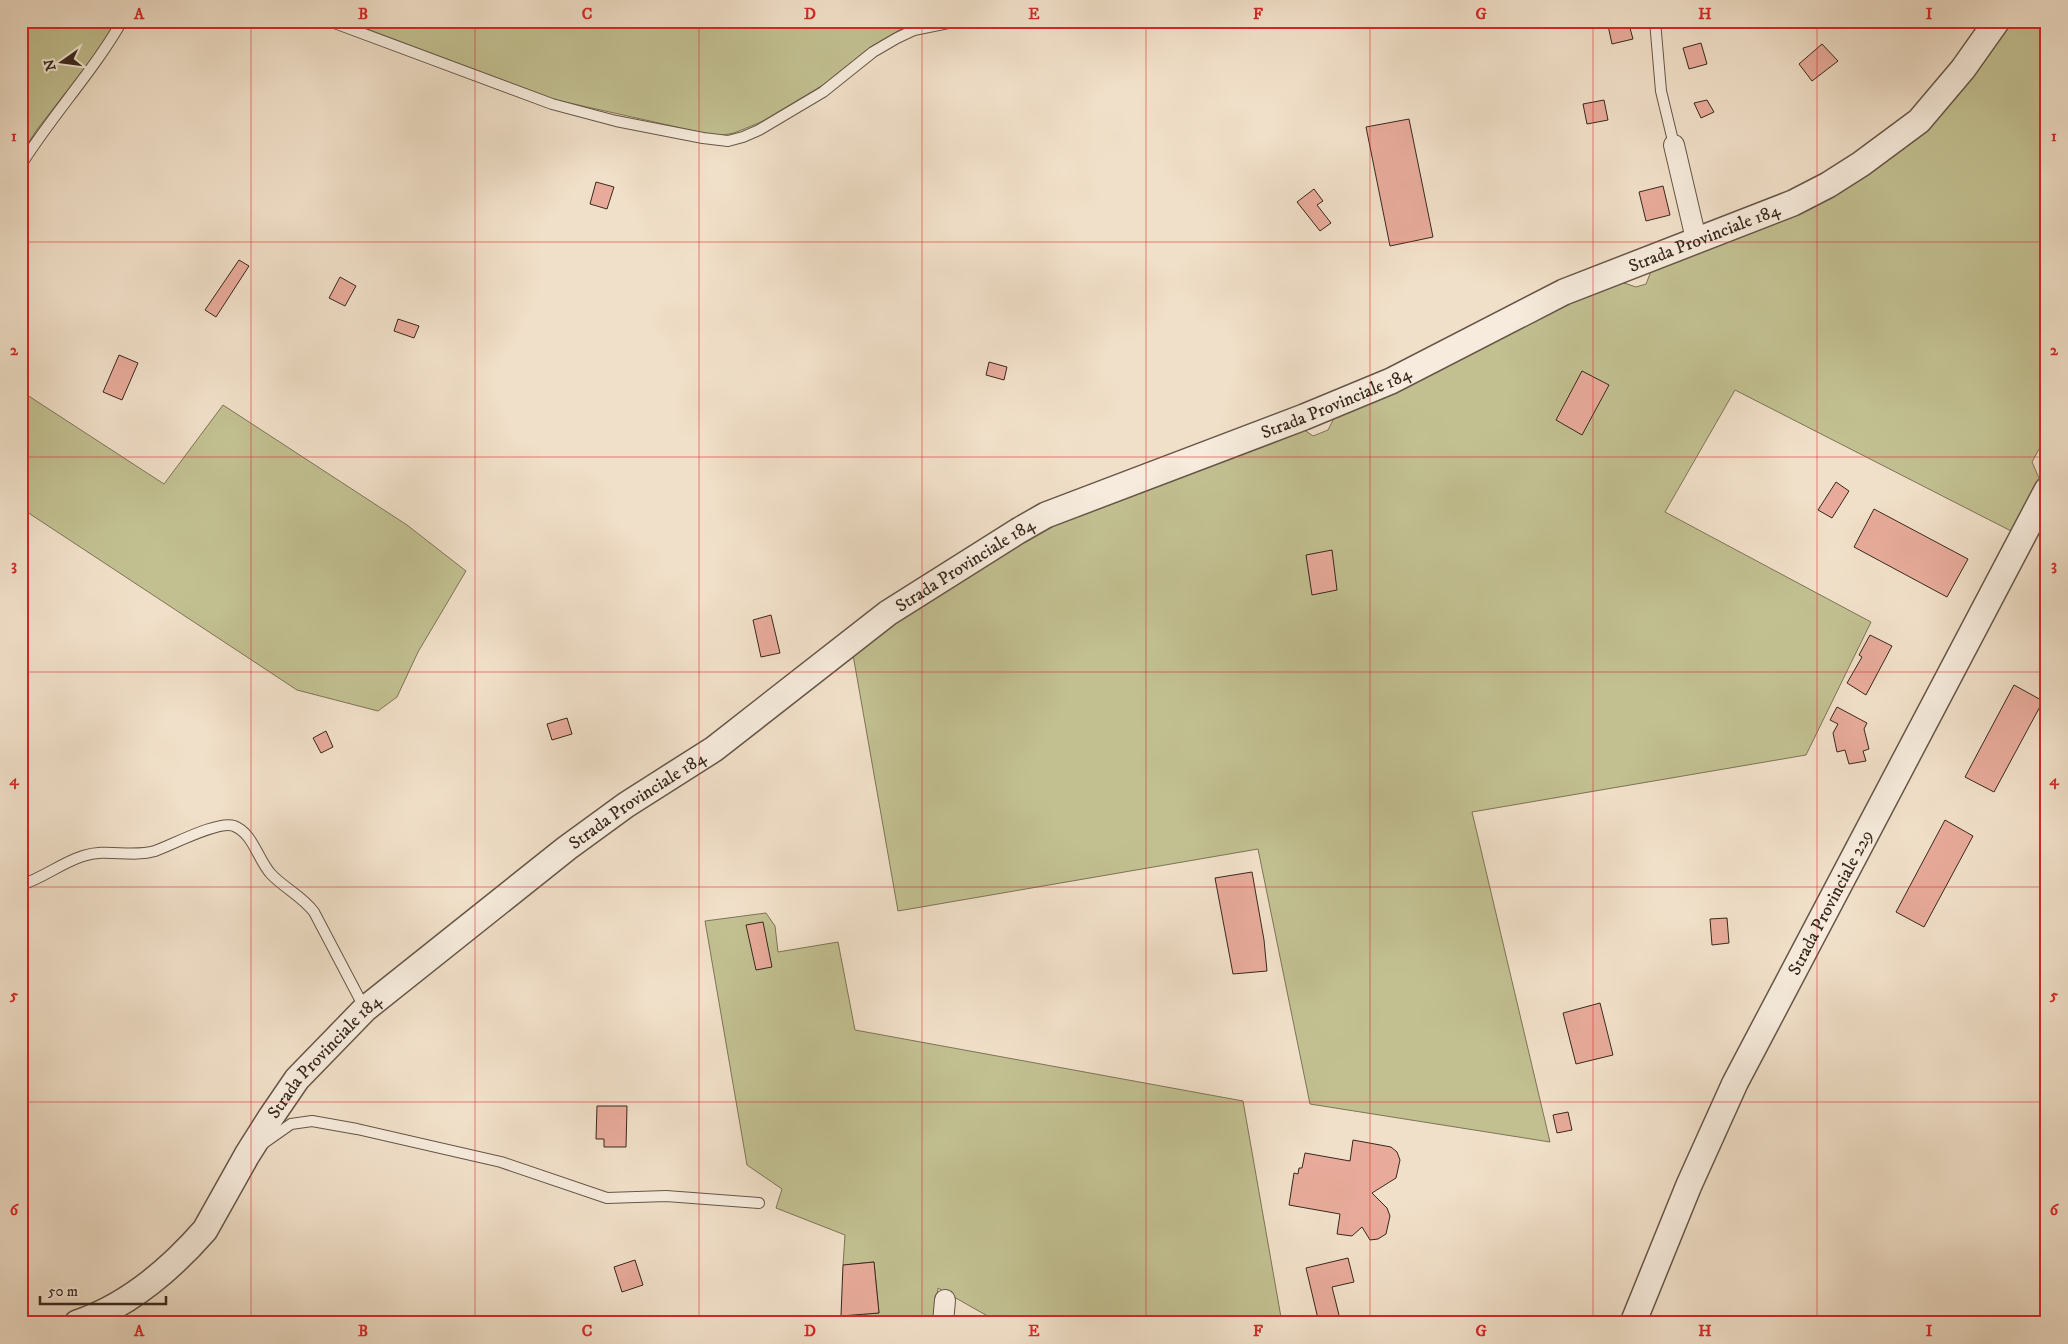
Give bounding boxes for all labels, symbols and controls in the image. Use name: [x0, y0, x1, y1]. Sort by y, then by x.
text: A: [133, 4, 145, 24]
text: B: [358, 4, 368, 24]
text: C: [582, 4, 592, 24]
text: D: [804, 4, 816, 24]
text: E: [1028, 4, 1040, 24]
text: F: [1253, 4, 1263, 24]
text: G: [1475, 4, 1487, 24]
text: H: [1698, 4, 1712, 24]
text: I: [1926, 4, 1933, 24]
north arrow: [38, 38, 88, 88]
text: N: [40, 57, 60, 73]
text: 1: [11, 126, 17, 146]
text: 1: [2051, 126, 2057, 146]
street label: Strada Provinciale 184: [1626, 199, 1784, 278]
text: 2: [10, 340, 19, 360]
text: 2: [2050, 340, 2059, 360]
street label: Strada Provinciale 184: [1258, 362, 1416, 444]
street label: Strada Provinciale 184: [892, 513, 1040, 617]
text: 3: [11, 555, 17, 575]
text: 3: [2051, 555, 2057, 575]
street label: Strada Provinciale 184: [565, 747, 711, 855]
text: 4: [8, 770, 19, 790]
text: 4: [2048, 770, 2059, 790]
street label: Strada Provinciale 229: [1784, 826, 1878, 979]
text: 5: [9, 985, 18, 1005]
text: 5: [2049, 985, 2058, 1005]
street label: Strada Provinciale 184: [263, 990, 387, 1123]
text: 6: [10, 1200, 20, 1220]
text: 6: [2050, 1200, 2060, 1220]
scale bar: [40, 1274, 166, 1306]
text: 50 m: [48, 1282, 78, 1301]
text: A: [133, 1321, 145, 1341]
text: B: [358, 1321, 368, 1341]
text: C: [582, 1321, 592, 1341]
text: D: [804, 1321, 816, 1341]
text: E: [1028, 1321, 1040, 1341]
text: F: [1253, 1321, 1263, 1341]
text: G: [1475, 1321, 1487, 1341]
text: H: [1698, 1321, 1712, 1341]
text: I: [1926, 1321, 1933, 1341]

